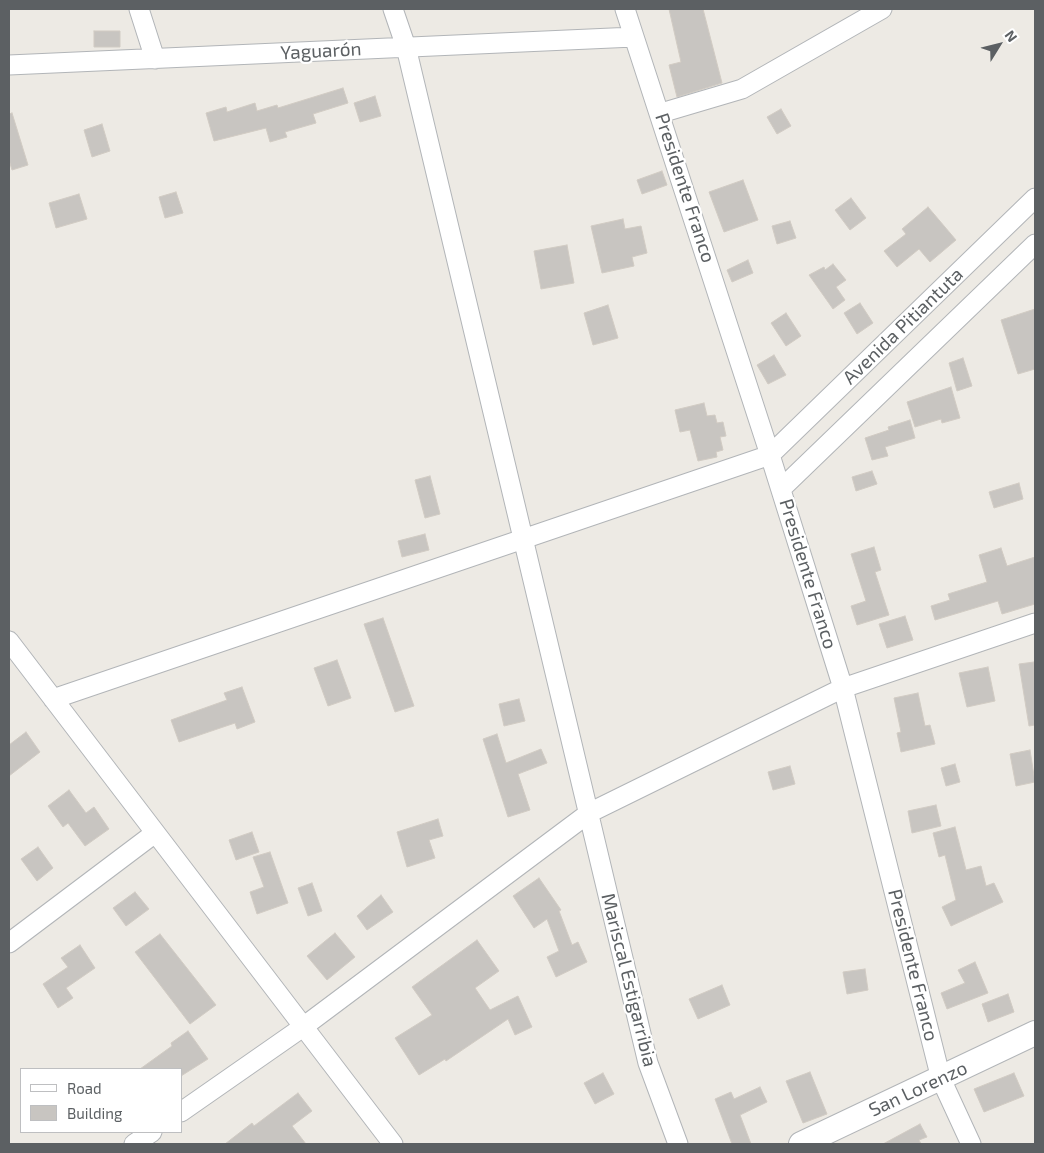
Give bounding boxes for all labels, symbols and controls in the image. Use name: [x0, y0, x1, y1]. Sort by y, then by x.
north arrow: [974, 20, 1024, 70]
text: N: [1002, 27, 1021, 45]
street label: Yaguarón: [280, 37, 362, 65]
street label: Presidente Franco: [650, 110, 720, 266]
street label: Avenida Pitiantuta: [838, 263, 968, 389]
street label: Presidente Franco: [774, 496, 842, 652]
street label: Presidente Franco: [883, 887, 943, 1043]
street label: Mariscal Estigarribia: [596, 891, 662, 1069]
street label: San Lorenzo: [865, 1056, 971, 1122]
legend: [20, 1068, 182, 1133]
text: Road: [67, 1079, 102, 1097]
text: Building: [67, 1104, 122, 1122]

